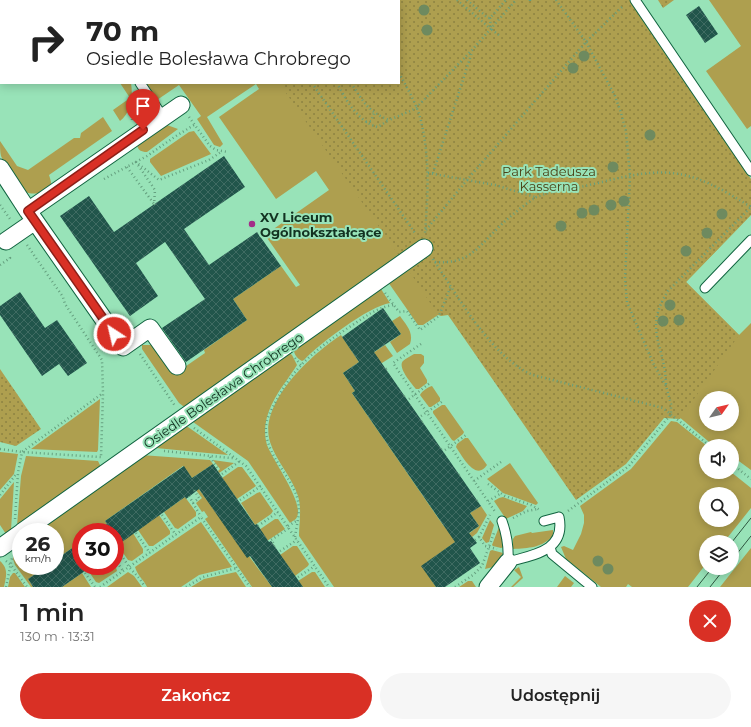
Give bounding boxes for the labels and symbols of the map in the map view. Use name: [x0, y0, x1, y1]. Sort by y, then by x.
pin: [126, 89, 160, 130]
park label: Park Tadeusza Kasserna: [502, 163, 596, 194]
place label: XV Liceum Ogólnokształcące: [260, 209, 382, 240]
marker: XV Liceum Ogólnokształcące: [247, 219, 257, 229]
position arrow: [93, 313, 135, 355]
street label: Osiedle Bolesława Chrobrego: [140, 329, 306, 451]
north arrow: [699, 391, 739, 431]
speed limit sign: 30: [72, 523, 124, 575]

